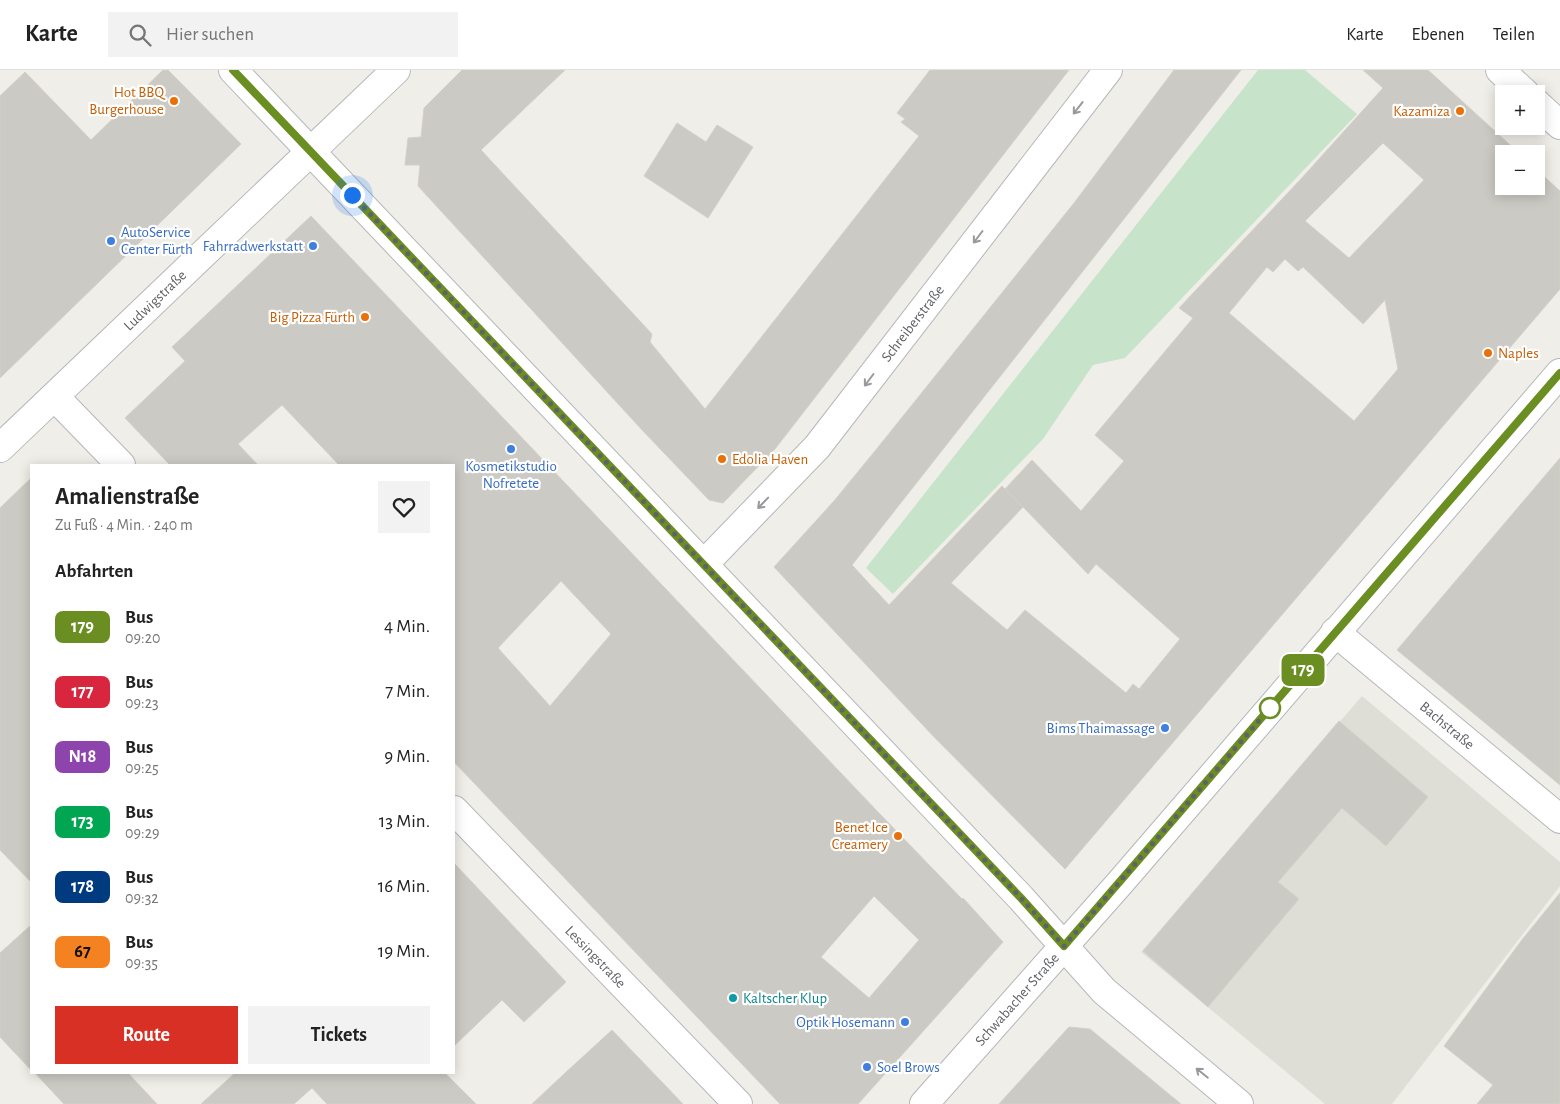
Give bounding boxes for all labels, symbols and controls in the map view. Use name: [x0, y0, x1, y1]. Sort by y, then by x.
search box: [108, 12, 458, 57]
icon: search: [126, 21, 154, 49]
text: Karte: [25, 22, 78, 46]
text: Hier suchen: [166, 25, 254, 44]
text: Karte: [1346, 26, 1384, 44]
text: Ebenen: [1412, 26, 1465, 44]
text: Teilen: [1493, 26, 1535, 44]
place label: Hot BBQ Burgerhouse: [89, 85, 165, 117]
map controls: [1495, 85, 1545, 195]
button: +: [1495, 85, 1545, 135]
marker: Hot BBQ Burgerhouse: [168, 95, 180, 107]
one-way arrow: [1072, 101, 1083, 114]
place label: Kazamiza: [1393, 104, 1450, 119]
marker: Kazamiza: [1454, 105, 1466, 117]
button: −: [1495, 145, 1545, 195]
your location: [340, 183, 365, 208]
place label: AutoService Center Fürth: [121, 225, 193, 257]
one-way arrow: [973, 230, 983, 244]
marker: AutoService Center Fürth: [105, 235, 117, 247]
place label: Fahrradwerkstatt: [203, 239, 303, 254]
marker: Fahrradwerkstatt: [307, 240, 319, 252]
street label: Ludwigstraße: [121, 268, 189, 334]
street label: Schreiberstraße: [879, 282, 947, 365]
place label: Big Pizza Fürth: [270, 310, 355, 325]
marker: Big Pizza Fürth: [359, 311, 371, 323]
place label: Naples: [1498, 346, 1539, 361]
marker: Naples: [1482, 347, 1494, 359]
one-way arrow: [863, 373, 874, 386]
marker: Kosmetikstudio Nofretete: [505, 443, 517, 455]
place label: Edolia Haven: [732, 452, 808, 467]
marker: Edolia Haven: [716, 453, 728, 465]
place label: Kosmetikstudio Nofretete: [465, 459, 557, 491]
button: heart: [378, 481, 430, 533]
text: Amalienstraße: [55, 485, 199, 509]
one-way arrow: [757, 497, 769, 509]
text: Zu Fuß · 4 Min. · 240 m: [55, 517, 193, 533]
text: Abfahrten: [55, 562, 133, 581]
text: Bus: [125, 608, 153, 627]
text: 4 Min.: [384, 617, 430, 636]
text: 179: [71, 618, 94, 636]
text: 09:20: [125, 630, 160, 646]
line badge: 179: [1274, 654, 1332, 686]
text: 179: [1292, 661, 1314, 679]
text: Bus: [125, 673, 153, 692]
text: 7 Min.: [385, 682, 430, 701]
text: 177: [71, 683, 94, 701]
text: 09:23: [125, 695, 159, 711]
unlabelled marker: [1259, 697, 1281, 719]
street label: Bachstraße: [1417, 699, 1477, 753]
place label: Bims Thaimassage: [1047, 721, 1155, 736]
marker: Bims Thaimassage: [1159, 722, 1171, 734]
text: Bus: [125, 738, 153, 757]
text: 9 Min.: [384, 747, 430, 766]
text: N18: [69, 748, 96, 766]
text: 09:25: [125, 760, 159, 776]
text: Bus: [125, 803, 153, 822]
text: 13 Min.: [379, 812, 430, 831]
text: 173: [71, 813, 94, 831]
place label: Benet Ice Creamery: [832, 820, 889, 852]
text: 09:29: [125, 825, 159, 841]
marker: Benet Ice Creamery: [892, 830, 904, 842]
text: Bus: [125, 868, 153, 887]
text: 16 Min.: [378, 877, 430, 896]
text: 178: [71, 878, 94, 896]
text: 09:32: [125, 890, 159, 906]
street label: Lessingstraße: [562, 923, 629, 991]
text: Bus: [125, 933, 153, 952]
text: 19 Min.: [378, 942, 430, 961]
text: 67: [74, 943, 91, 961]
street label: Schwabacher Straße: [972, 950, 1062, 1049]
text: 09:35: [125, 955, 158, 971]
place label: Kaltscher Klup: [743, 991, 827, 1006]
marker: Kaltscher Klup: [727, 992, 739, 1004]
button: Route: [55, 1006, 238, 1064]
button: Tickets: [248, 1006, 430, 1064]
place label: Optik Hosemann: [796, 1015, 895, 1030]
marker: Optik Hosemann: [899, 1016, 911, 1028]
place label: Soel Brows: [877, 1060, 940, 1075]
marker: Soel Brows: [861, 1061, 873, 1073]
one-way arrow: [1195, 1067, 1208, 1079]

